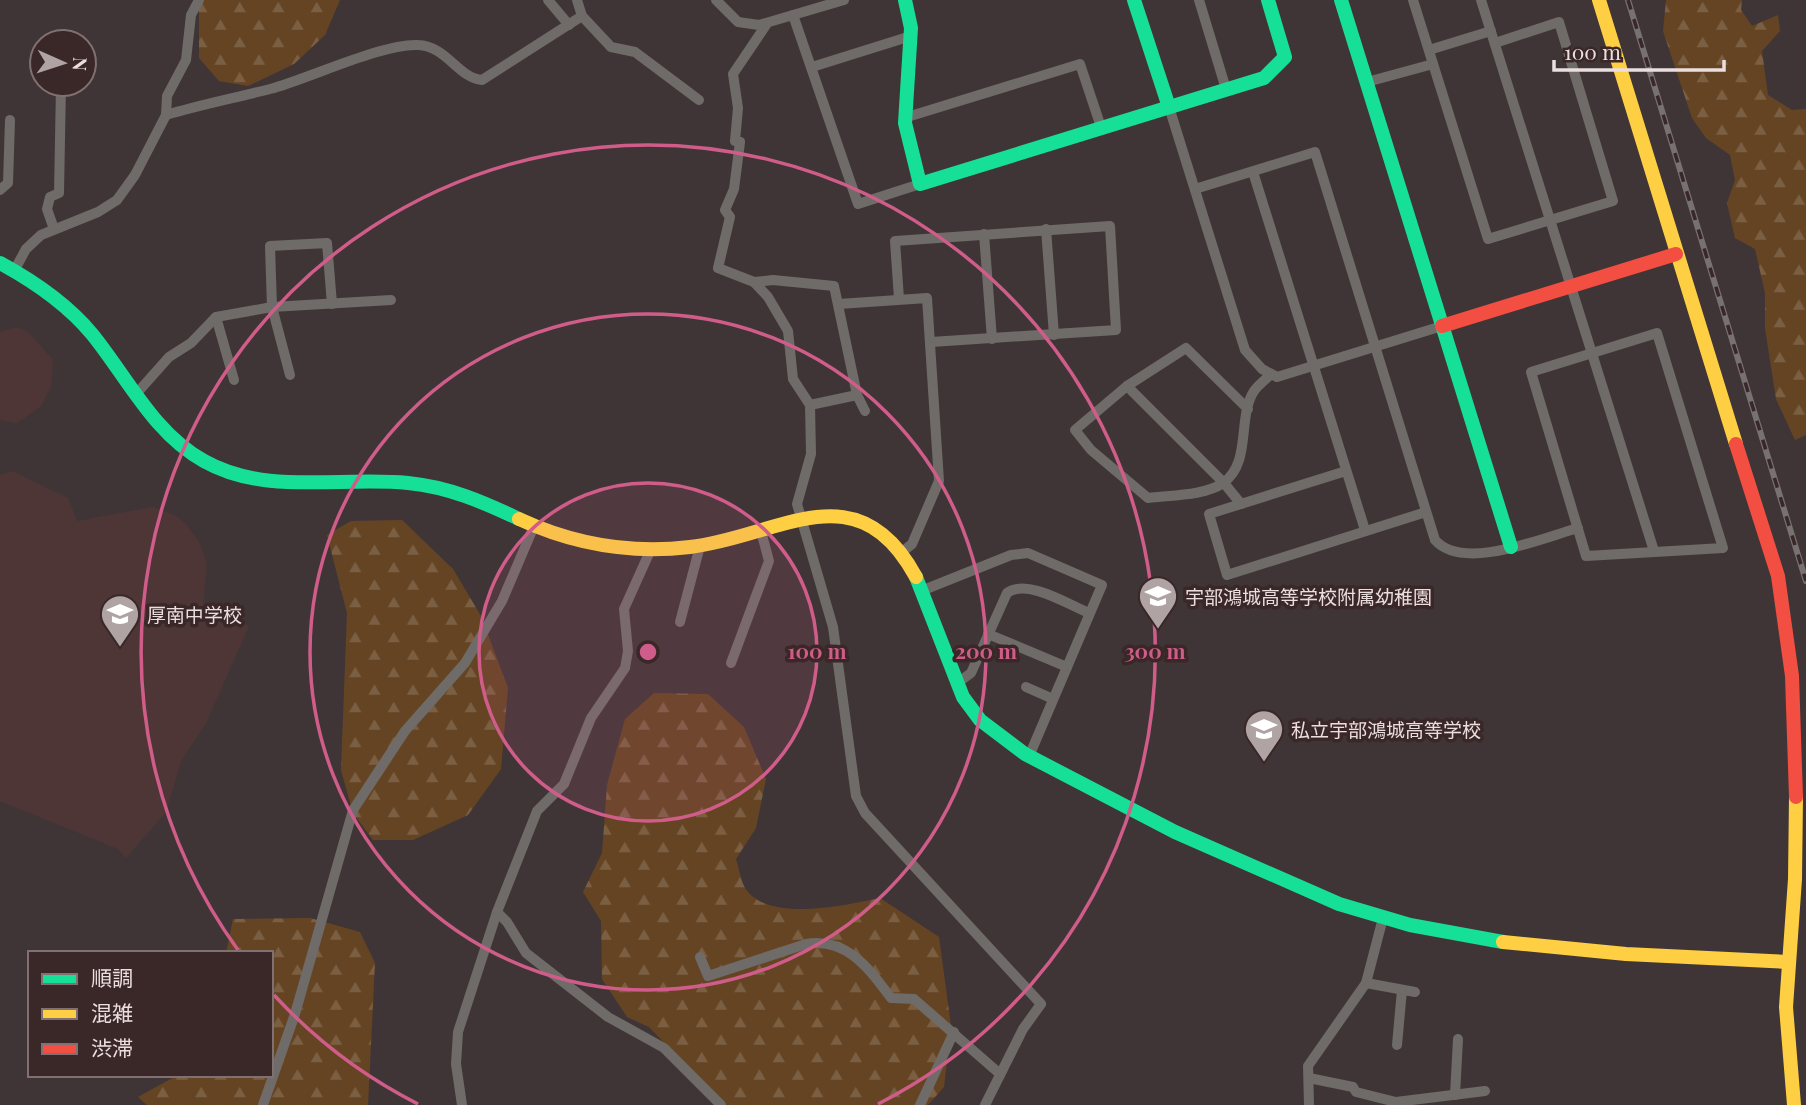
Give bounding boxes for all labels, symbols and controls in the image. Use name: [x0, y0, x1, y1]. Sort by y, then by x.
north arrow: [28, 28, 98, 98]
scale bar: [1554, 28, 1724, 72]
text: 100 m: [1564, 37, 1621, 65]
text: N: [68, 56, 94, 72]
school or university icon: 宇部鴻城高等学校附属幼稚園: [1137, 575, 1179, 630]
place label: 宇部鴻城高等学校附属幼稚園: [1185, 583, 1432, 609]
school or university icon: 厚南中学校: [99, 593, 141, 648]
place label: 厚南中学校: [147, 601, 242, 627]
text: 100 m: [787, 636, 847, 664]
text: 200 m: [955, 636, 1017, 664]
text: 300 m: [1124, 636, 1186, 664]
centre of rings: [636, 640, 660, 664]
school or university icon: 私立宇部鴻城高等学校: [1243, 708, 1285, 763]
place label: 私立宇部鴻城高等学校: [1291, 716, 1481, 742]
legend: [28, 951, 273, 1077]
text: 順調: [91, 963, 133, 991]
text: 混雑: [91, 998, 133, 1026]
text: 渋滞: [91, 1033, 133, 1061]

